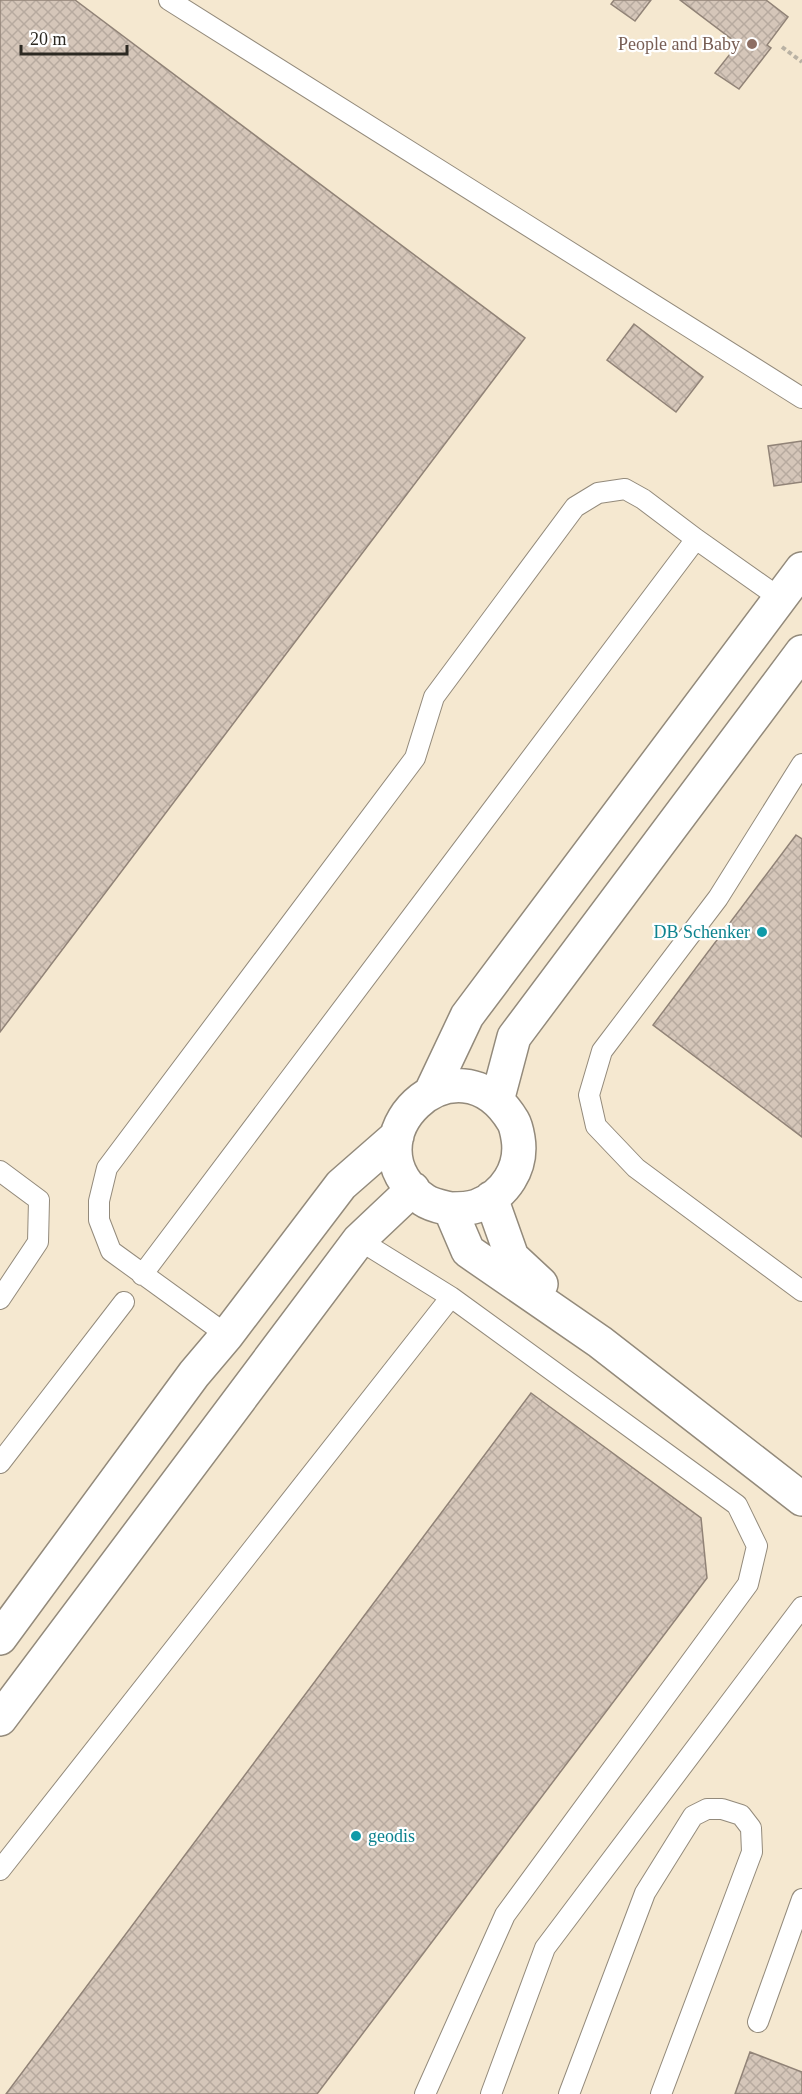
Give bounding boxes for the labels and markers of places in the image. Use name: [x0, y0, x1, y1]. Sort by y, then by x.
place label: People and Baby: [618, 34, 740, 54]
marker: People and Baby: [745, 37, 759, 51]
place label: DB Schenker: [654, 922, 750, 942]
marker: DB Schenker: [755, 925, 769, 939]
place label: geodis: [368, 1826, 415, 1846]
marker: geodis: [349, 1829, 363, 1843]

